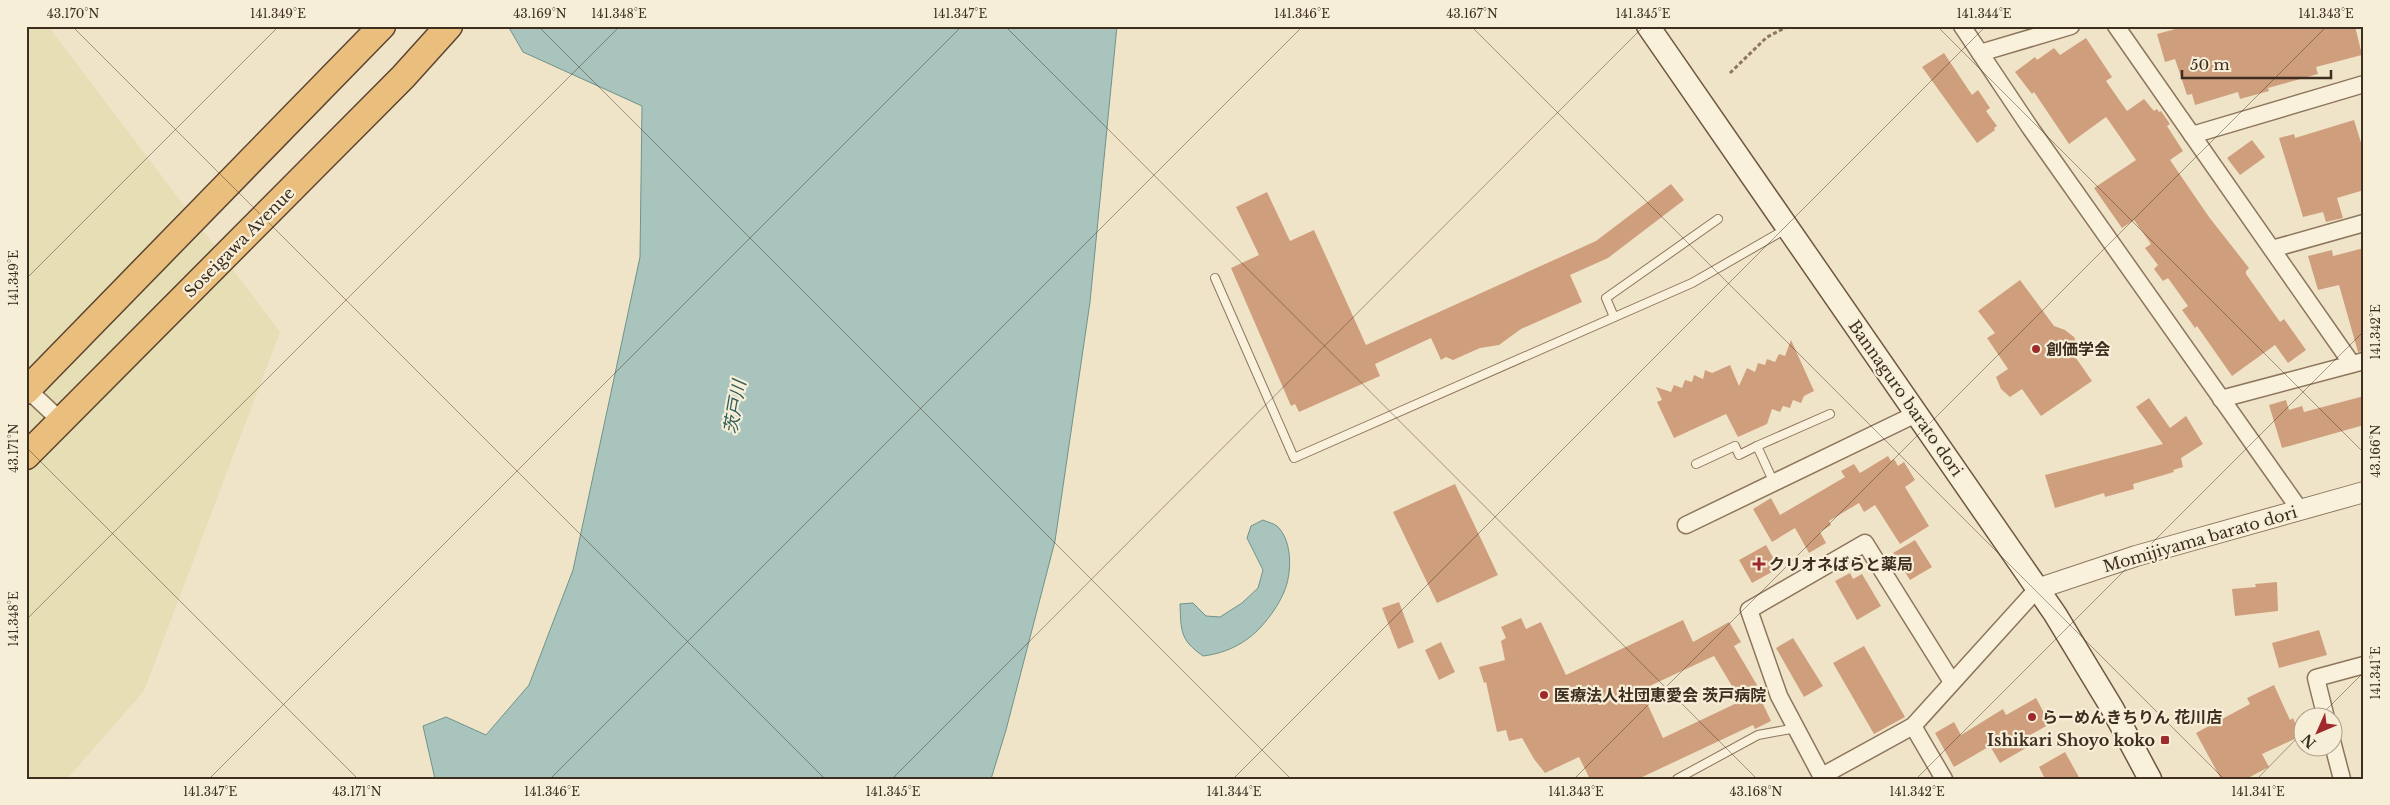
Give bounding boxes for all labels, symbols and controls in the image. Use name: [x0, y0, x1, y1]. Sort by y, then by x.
text: 43.170°N: [47, 6, 99, 21]
text: 141.349°E: [250, 6, 306, 21]
text: 43.169°N: [513, 6, 567, 21]
text: 141.348°E: [591, 6, 647, 21]
text: 141.347°E: [933, 6, 987, 21]
text: 141.346°E: [1274, 6, 1330, 21]
text: 43.167°N: [1446, 6, 1498, 21]
text: 141.345°E: [1616, 6, 1671, 21]
text: 141.344°E: [1956, 6, 2012, 21]
text: 141.343°E: [2298, 6, 2354, 21]
scale bar: [2182, 48, 2331, 80]
text: 50 m: [2190, 55, 2230, 74]
street label: Soseigawa Avenue: [180, 183, 298, 301]
text: 141.349°E: [6, 250, 21, 306]
text: 141.342°E: [2368, 304, 2383, 360]
street label: Bannaguro barato dori: [1844, 316, 1968, 480]
place label: 創価学会: [2046, 339, 2110, 359]
marker: 創価学会: [2030, 343, 2042, 355]
water label: 茨戸川: [719, 377, 751, 435]
text: 43.171°N: [6, 423, 21, 473]
text: 43.166°N: [2368, 424, 2383, 478]
street label: Momijiyama barato dori: [2101, 502, 2300, 576]
place label: クリオネばらと薬局: [1769, 554, 1913, 574]
marker: クリオネばらと薬局: [1753, 558, 1765, 570]
text: 141.348°E: [6, 591, 21, 647]
text: 141.341°E: [2368, 646, 2383, 700]
place label: 医療法人社団恵愛会 茨戸病院: [1554, 685, 1766, 705]
marker: 医療法人社団恵愛会 茨戸病院: [1538, 689, 1550, 701]
place label: らーめんきちりん 花川店: [2042, 707, 2222, 727]
north arrow: [2292, 708, 2342, 758]
marker: らーめんきちりん 花川店: [2026, 711, 2038, 723]
place label: Ishikari Shoyo koko: [1987, 730, 2155, 750]
text: N: [2298, 730, 2320, 752]
marker: Ishikari Shoyo koko: [2159, 734, 2171, 746]
text: 141.347°E: [183, 784, 237, 799]
text: 43.171°N: [332, 784, 382, 799]
text: 141.346°E: [524, 784, 580, 799]
text: 141.345°E: [866, 784, 921, 799]
text: 141.344°E: [1206, 784, 1262, 799]
text: 141.343°E: [1548, 784, 1604, 799]
text: 43.168°N: [1730, 784, 1783, 799]
text: 141.342°E: [1889, 784, 1945, 799]
text: 141.341°E: [2231, 784, 2285, 799]

